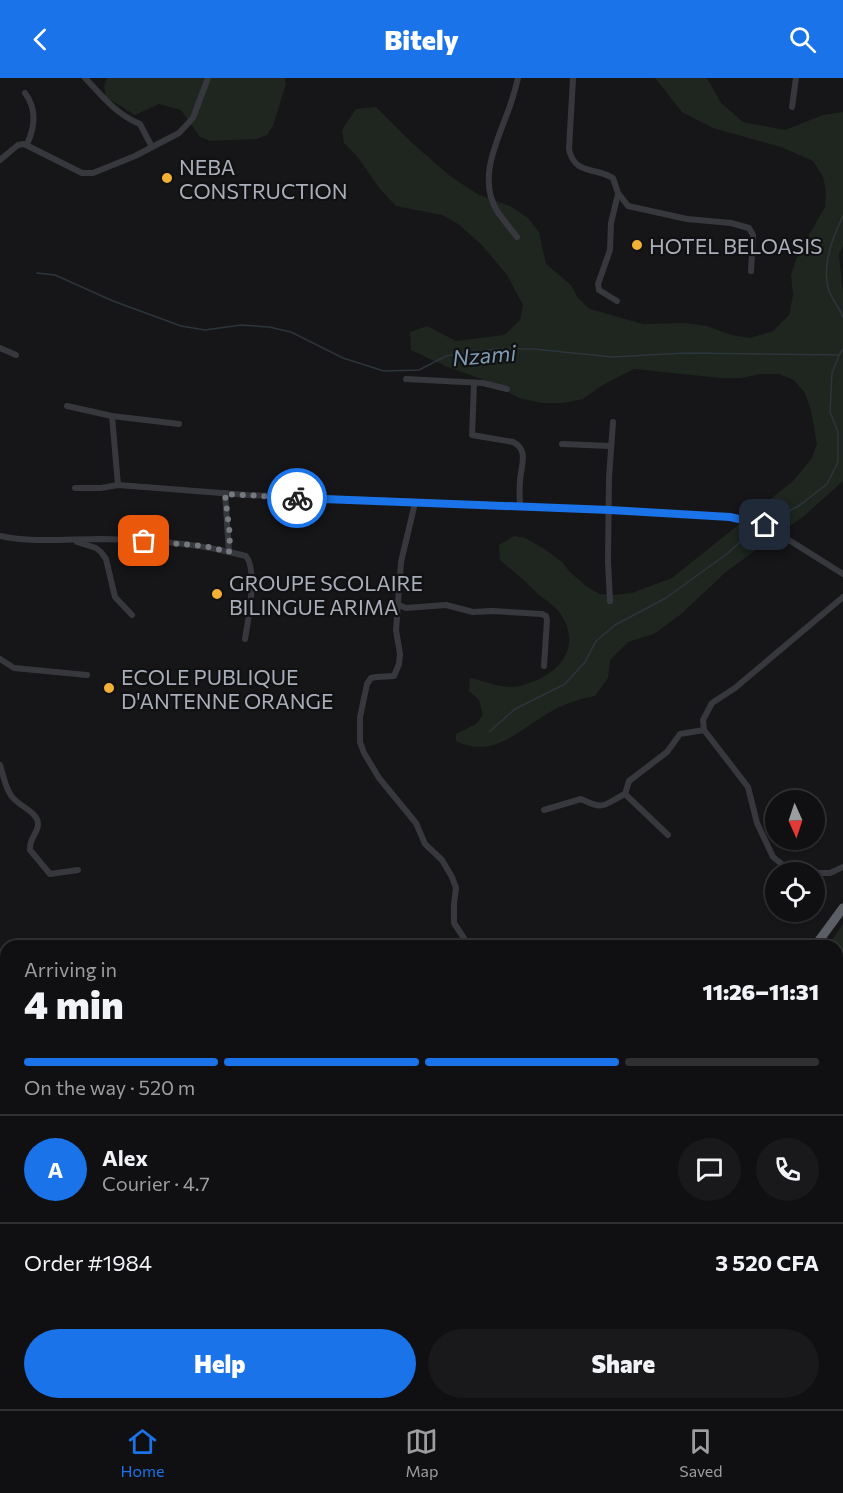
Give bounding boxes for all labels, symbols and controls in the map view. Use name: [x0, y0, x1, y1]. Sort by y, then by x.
icon: back: [24, 23, 57, 56]
text: Bitely: [384, 23, 459, 56]
icon: search: [786, 23, 819, 56]
place label: NEBA CONSTRUCTION: [179, 154, 348, 203]
marker: NEBA CONSTRUCTION: [160, 171, 174, 185]
place label: HOTEL BELOASIS: [649, 233, 822, 258]
marker: HOTEL BELOASIS: [630, 238, 644, 252]
water label: Nzami: [451, 339, 518, 371]
courier: [267, 468, 327, 528]
icon: bike: [281, 482, 314, 515]
pin: [739, 499, 790, 550]
icon: home: [748, 508, 781, 541]
pin: [118, 515, 169, 566]
icon: bag: [127, 524, 160, 557]
place label: GROUPE SCOLAIRE BILINGUE ARIMA: [229, 570, 423, 619]
marker: GROUPE SCOLAIRE BILINGUE ARIMA: [210, 587, 224, 601]
place label: ECOLE PUBLIQUE D'ANTENNE ORANGE: [121, 664, 333, 713]
marker: ECOLE PUBLIQUE D'ANTENNE ORANGE: [102, 681, 116, 695]
north arrow: [765, 790, 825, 850]
map controls: [765, 790, 825, 922]
button: locate: [765, 862, 825, 922]
text: Arriving in: [24, 957, 117, 981]
text: 11:26–11:31: [702, 978, 819, 1005]
text: 4 min: [24, 979, 124, 1027]
text: On the way · 520 m: [24, 1075, 195, 1099]
button: chat: [678, 1138, 741, 1201]
button: phone: [756, 1138, 819, 1201]
text: Alex: [102, 1144, 148, 1171]
text: A: [48, 1156, 63, 1183]
text: Courier · 4.7: [102, 1171, 210, 1195]
text: Order #1984: [24, 1249, 152, 1276]
text: 3 520 CFA: [715, 1249, 819, 1276]
button: Help: [24, 1329, 416, 1398]
button: Share: [428, 1329, 819, 1398]
tab: Home: [120, 1425, 164, 1480]
tab: Map: [405, 1425, 438, 1480]
tab: Saved: [679, 1425, 723, 1480]

